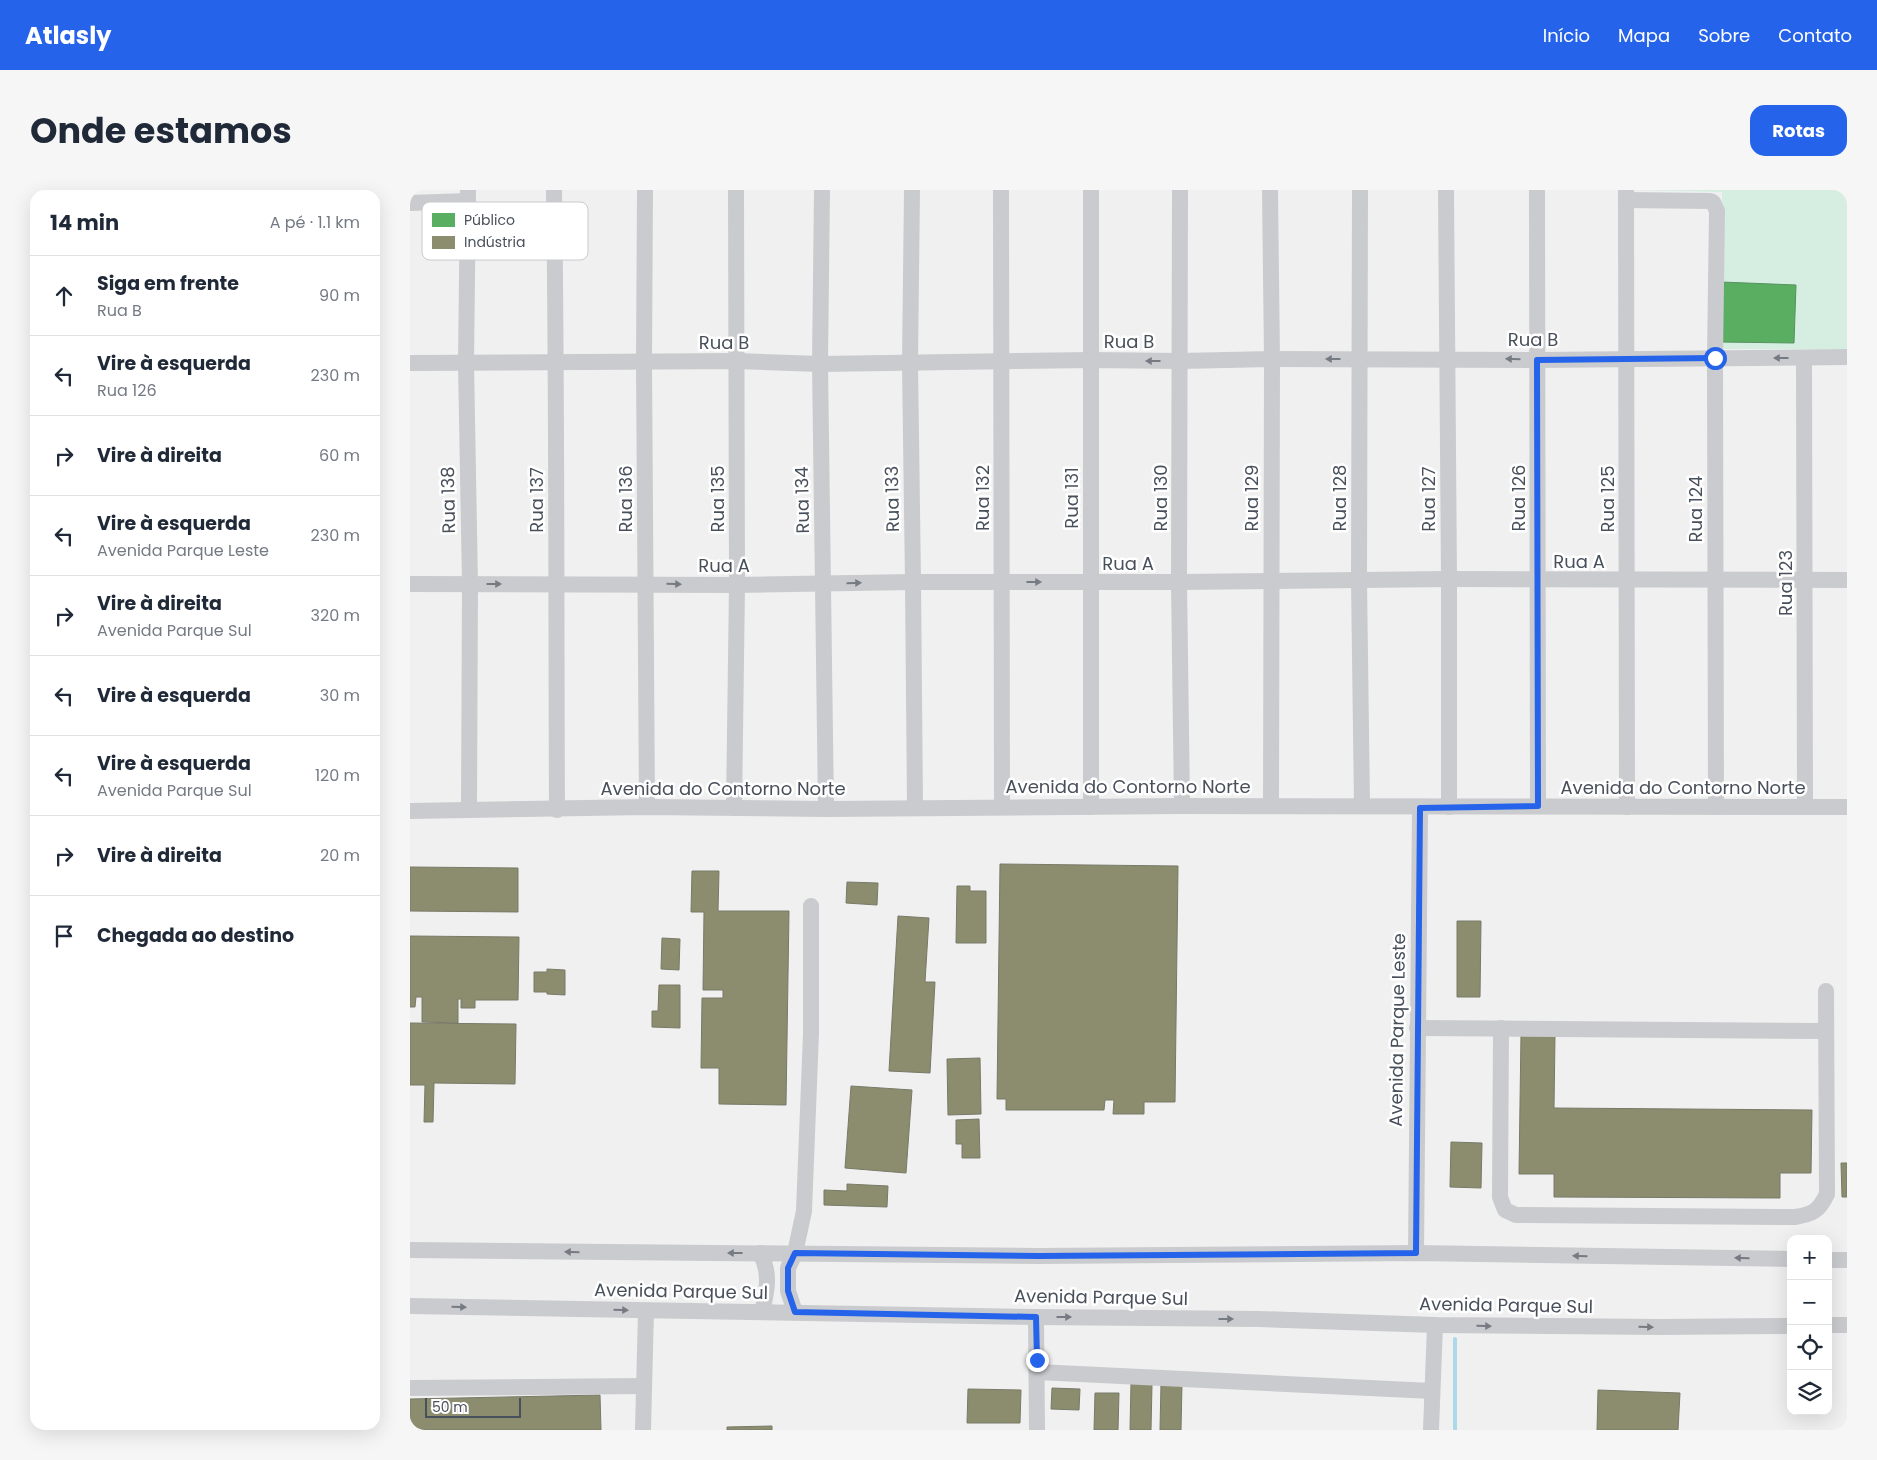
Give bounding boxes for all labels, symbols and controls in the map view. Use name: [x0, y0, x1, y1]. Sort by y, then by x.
text: Atlasly: [25, 19, 111, 52]
text: Início: [1543, 23, 1590, 48]
text: Mapa: [1618, 23, 1670, 48]
text: Sobre: [1698, 23, 1750, 48]
text: Contato: [1778, 23, 1852, 48]
button: Rotas: [1750, 105, 1847, 156]
text: Onde estamos: [30, 106, 292, 155]
legend: [422, 202, 588, 260]
text: 14 min: [50, 208, 119, 237]
text: Público: [464, 210, 515, 230]
text: A pé · 1.1 km: [270, 211, 360, 234]
text: Indústria: [464, 232, 525, 252]
text: Siga em frente: [97, 270, 239, 297]
icon: ahead: [50, 282, 78, 310]
text: 90 m: [319, 284, 360, 307]
text: Rua B: [97, 299, 142, 322]
street label: Rua B: [1508, 327, 1558, 352]
street label: Rua B: [1104, 329, 1154, 354]
street label: Rua B: [699, 330, 749, 355]
route start: [1704, 347, 1727, 370]
text: Vire à esquerda: [97, 350, 251, 377]
one-way arrow: [1773, 354, 1789, 362]
one-way arrow: [1325, 355, 1341, 363]
one-way arrow: [1505, 355, 1521, 363]
one-way arrow: [1145, 357, 1161, 365]
icon: left: [50, 362, 78, 390]
text: 230 m: [311, 364, 360, 387]
text: Rua 126: [97, 379, 157, 402]
icon: right: [50, 442, 78, 470]
text: Vire à direita: [97, 442, 222, 469]
text: 60 m: [319, 444, 360, 467]
street label: Rua 130: [1148, 464, 1173, 532]
street label: Rua 136: [613, 465, 638, 533]
street label: Rua 135: [705, 465, 730, 533]
street label: Rua 132: [970, 465, 995, 531]
street label: Rua 129: [1239, 465, 1264, 531]
street label: Rua 128: [1327, 465, 1352, 531]
street label: Rua 126: [1506, 465, 1531, 531]
street label: Rua 138: [435, 466, 461, 534]
street label: Rua 134: [789, 466, 815, 534]
street label: Rua 133: [879, 466, 905, 532]
street label: Rua 127: [1416, 466, 1441, 532]
street label: Rua 125: [1595, 466, 1620, 532]
street label: Rua 137: [524, 467, 549, 533]
street label: Rua 131: [1059, 467, 1084, 529]
street label: Rua 124: [1683, 476, 1708, 542]
text: Vire à esquerda: [97, 510, 251, 537]
icon: left: [50, 522, 78, 550]
text: 230 m: [311, 524, 360, 547]
text: Avenida Parque Leste: [97, 539, 269, 562]
street label: Rua A: [1553, 549, 1605, 574]
street label: Rua 123: [1773, 550, 1798, 616]
street label: Rua A: [1102, 551, 1154, 576]
street label: Rua A: [698, 553, 750, 578]
one-way arrow: [1026, 578, 1042, 586]
one-way arrow: [846, 579, 862, 587]
one-way arrow: [486, 580, 502, 588]
one-way arrow: [666, 580, 682, 588]
text: Vire à direita: [97, 590, 222, 617]
icon: right: [50, 602, 78, 630]
text: 320 m: [311, 604, 360, 627]
text: Avenida Parque Sul: [97, 619, 252, 642]
icon: left: [50, 682, 78, 710]
text: Vire à esquerda: [97, 682, 251, 709]
text: 30 m: [320, 684, 360, 707]
text: Vire à esquerda: [97, 750, 251, 777]
icon: left: [50, 762, 78, 790]
text: 120 m: [315, 764, 360, 787]
street label: Avenida do Contorno Norte: [1005, 774, 1251, 799]
street label: Avenida do Contorno Norte: [1560, 775, 1806, 800]
street label: Avenida do Contorno Norte: [600, 776, 846, 801]
text: Avenida Parque Sul: [97, 779, 252, 802]
icon: right: [50, 842, 78, 870]
text: Vire à direita: [97, 842, 222, 869]
text: 20 m: [320, 844, 360, 867]
icon: arrive: [50, 922, 78, 950]
text: Chegada ao destino: [97, 922, 294, 949]
street label: Avenida Parque Leste: [1383, 933, 1411, 1127]
map controls: [1787, 1235, 1832, 1415]
button: +: [1787, 1235, 1832, 1280]
one-way arrow: [564, 1247, 580, 1255]
one-way arrow: [726, 1249, 742, 1257]
one-way arrow: [1571, 1252, 1587, 1260]
one-way arrow: [1734, 1254, 1750, 1262]
street label: Avenida Parque Sul: [594, 1277, 768, 1305]
button: −: [1787, 1280, 1832, 1325]
street label: Avenida Parque Sul: [1014, 1283, 1188, 1311]
street label: Avenida Parque Sul: [1419, 1291, 1593, 1319]
one-way arrow: [451, 1303, 467, 1311]
one-way arrow: [613, 1306, 629, 1314]
one-way arrow: [1056, 1313, 1072, 1321]
one-way arrow: [1218, 1315, 1234, 1323]
one-way arrow: [1476, 1322, 1492, 1330]
one-way arrow: [1639, 1323, 1655, 1331]
button: locate: [1787, 1325, 1832, 1370]
route end: [1026, 1349, 1049, 1372]
button: layers: [1787, 1370, 1832, 1415]
scale bar: [425, 1395, 521, 1418]
text: 50 m: [432, 1397, 468, 1417]

